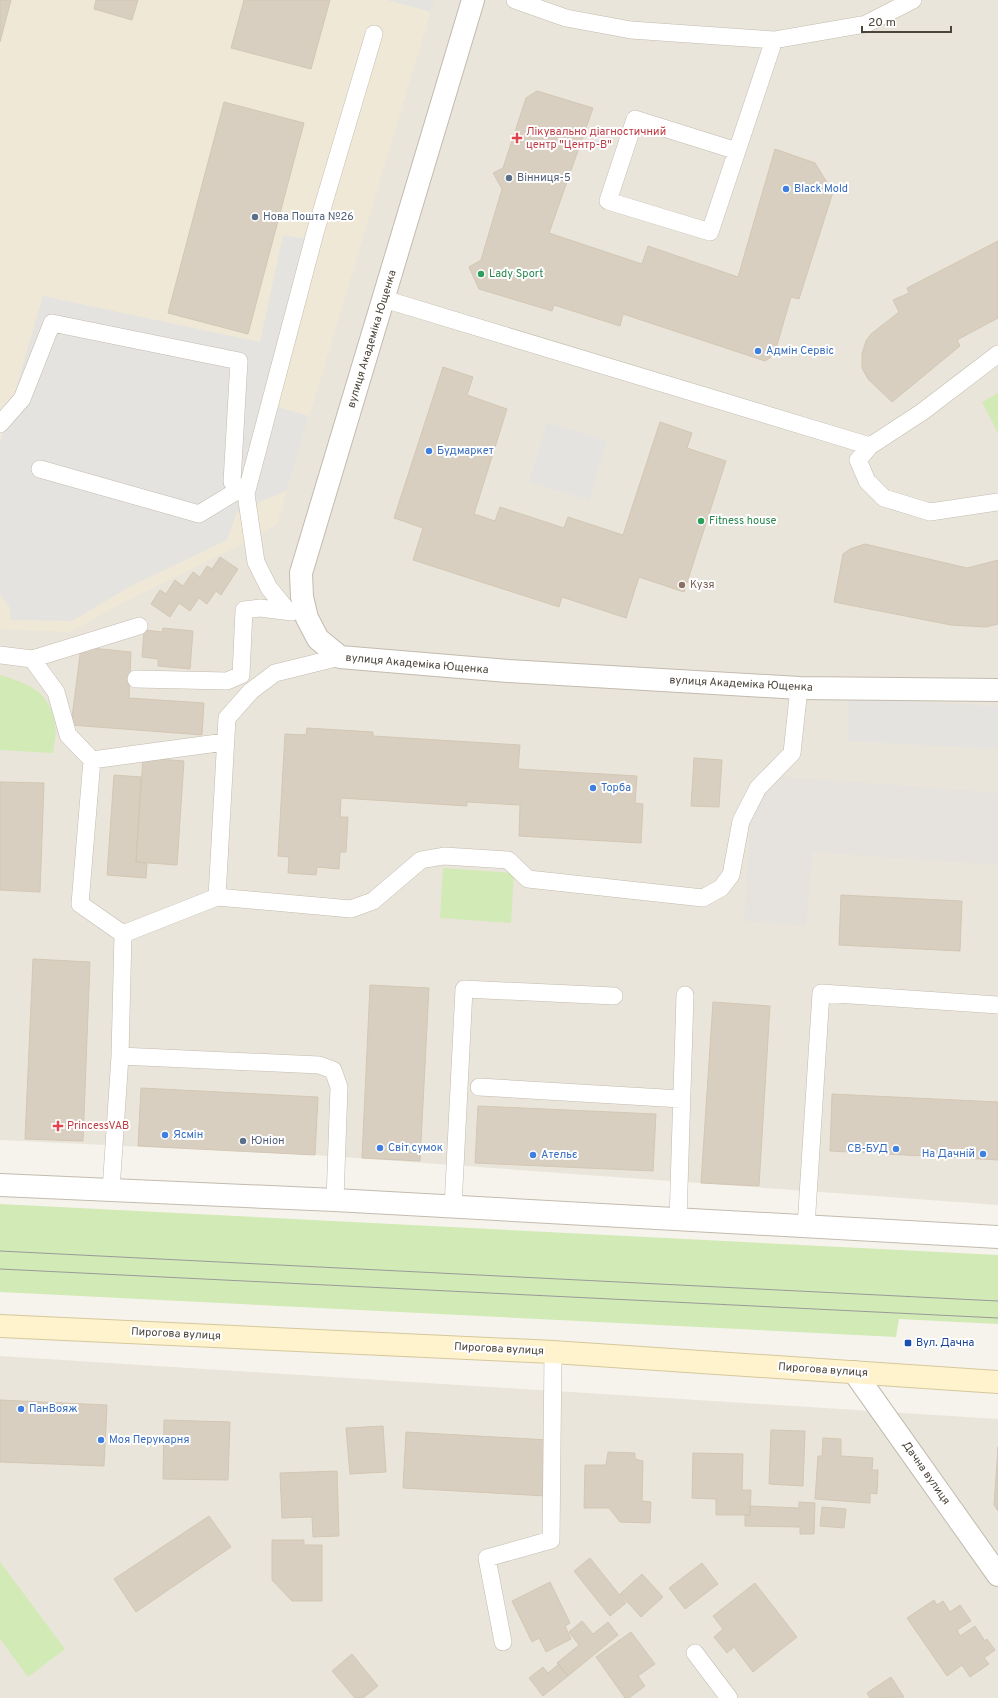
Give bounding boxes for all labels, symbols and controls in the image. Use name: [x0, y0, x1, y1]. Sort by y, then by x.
scale bar: [862, 8, 951, 34]
text: 20 m: [868, 15, 896, 31]
place label: Лікувально діагностичний центр "Центр-В": [526, 125, 666, 152]
marker: Лікувально діагностичний центр "Центр-В": [511, 132, 523, 144]
place label: Вінниця-5: [517, 171, 571, 185]
marker: Вінниця-5: [504, 173, 514, 183]
place label: Black Mold: [794, 182, 848, 196]
marker: Black Mold: [781, 184, 791, 194]
place label: Нова Пошта №26: [263, 210, 354, 224]
marker: Нова Пошта №26: [250, 212, 260, 222]
place label: Lady Sport: [489, 267, 543, 281]
street label: вулиця Академіка Ющенка: [344, 268, 400, 410]
marker: Lady Sport: [476, 269, 486, 279]
place label: Адмін Сервіс: [766, 344, 834, 358]
marker: Адмін Сервіс: [753, 346, 763, 356]
place label: Будмаркет: [437, 444, 494, 458]
marker: Будмаркет: [424, 446, 434, 456]
place label: Fitness house: [709, 514, 777, 528]
marker: Fitness house: [696, 516, 706, 526]
place label: Кузя: [690, 578, 715, 592]
marker: Кузя: [677, 580, 687, 590]
street label: вулиця Академіка Ющенка: [345, 651, 489, 677]
street label: вулиця Академіка Ющенка: [669, 673, 813, 695]
place label: Торба: [601, 781, 631, 795]
marker: Торба: [588, 783, 598, 793]
place label: PrincessVAB: [67, 1119, 129, 1133]
marker: PrincessVAB: [52, 1120, 64, 1132]
place label: Ясмін: [173, 1128, 203, 1142]
marker: Ясмін: [160, 1130, 170, 1140]
place label: Юніон: [251, 1134, 285, 1148]
marker: Юніон: [238, 1136, 248, 1146]
place label: Світ сумок: [388, 1141, 443, 1155]
place label: СВ-БУД: [847, 1142, 888, 1156]
marker: Світ сумок: [375, 1143, 385, 1153]
marker: СВ-БУД: [891, 1144, 901, 1154]
place label: На Дачній: [922, 1147, 975, 1161]
place label: Ательє: [541, 1148, 578, 1162]
marker: На Дачній: [978, 1149, 988, 1159]
marker: Ательє: [528, 1150, 538, 1160]
street label: Пирогова вулиця: [131, 1325, 221, 1343]
place label: Вул. Дачна: [916, 1336, 975, 1350]
marker: Вул. Дачна: [903, 1338, 913, 1348]
street label: Пирогова вулиця: [454, 1340, 544, 1358]
street label: Пирогова вулиця: [778, 1360, 868, 1380]
place label: ПанВояж: [29, 1402, 78, 1416]
marker: ПанВояж: [16, 1404, 26, 1414]
place label: Моя Перукарня: [109, 1433, 189, 1447]
marker: Моя Перукарня: [96, 1435, 106, 1445]
street label: Дачна вулиця: [899, 1438, 953, 1508]

